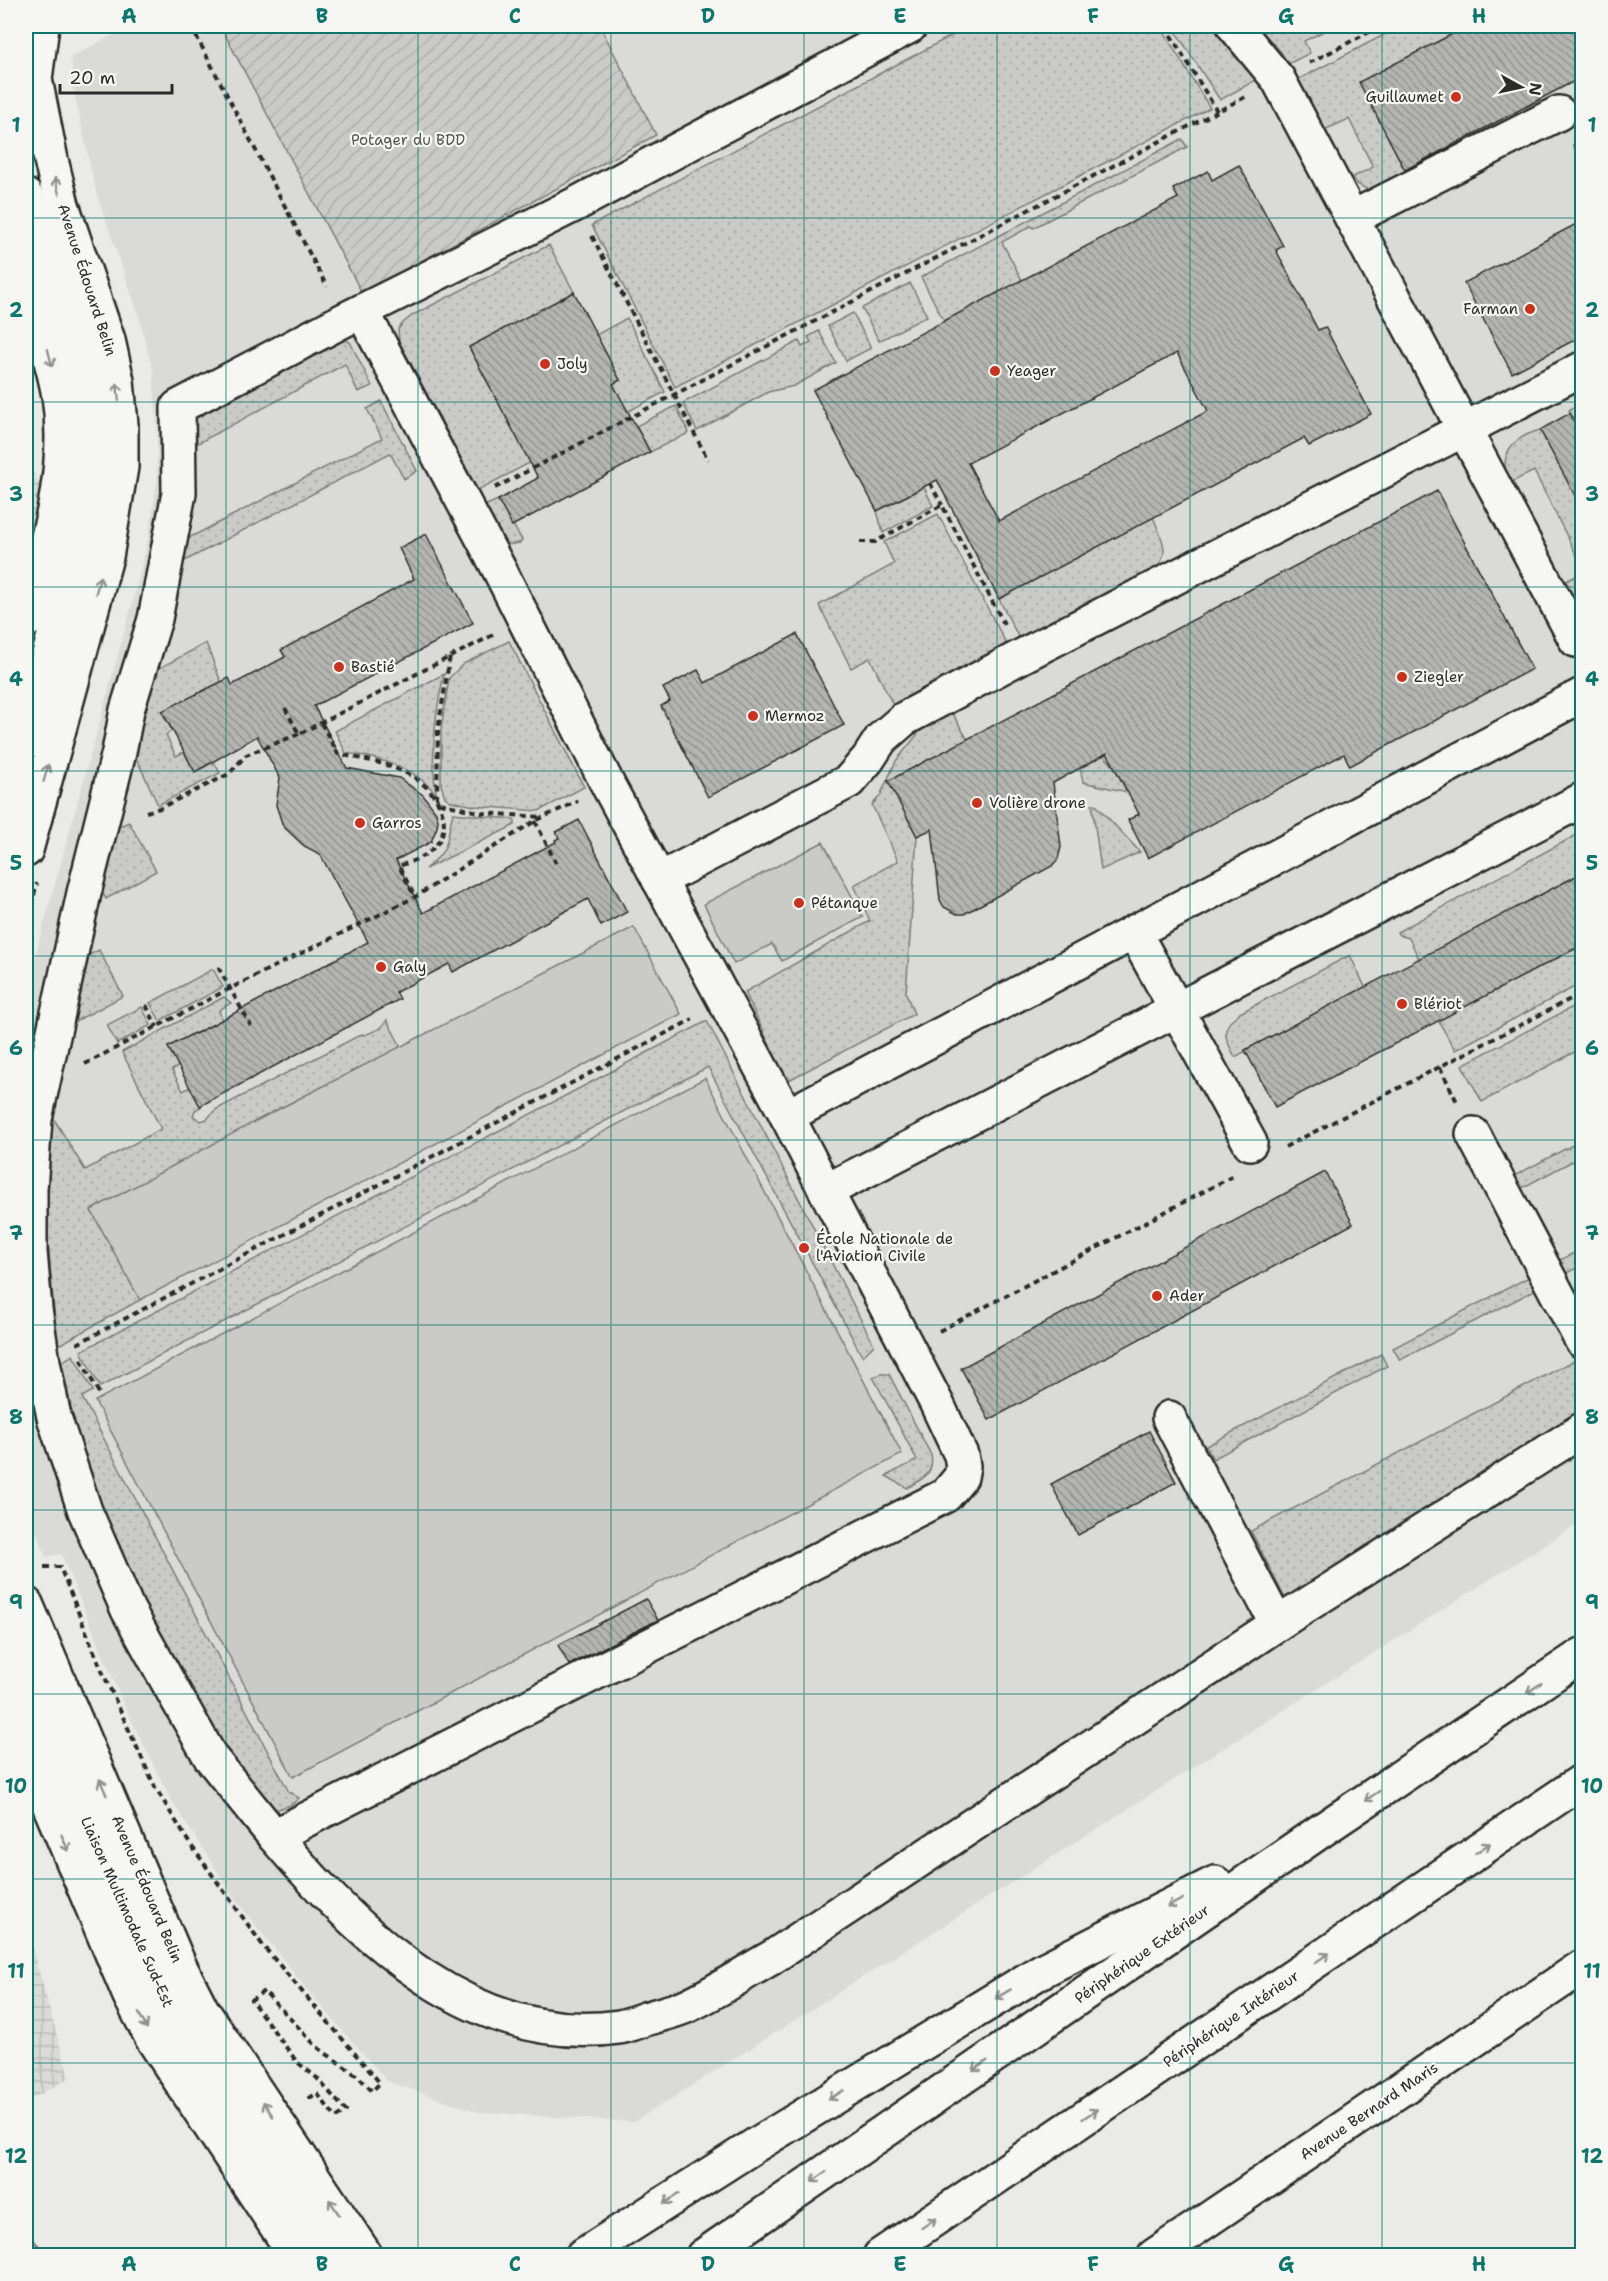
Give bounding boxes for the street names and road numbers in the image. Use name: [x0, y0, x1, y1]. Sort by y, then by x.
street label: Avenue Édouard Belin: [53, 201, 122, 359]
street label: Avenue Édouard Belin: [107, 1812, 188, 1966]
street label: Liaison Multimodale Sud-Est: [76, 1813, 178, 2011]
street label: Périphérique Extérieur: [1071, 1900, 1213, 2008]
street label: Périphérique Intérieur: [1159, 1966, 1303, 2072]
street label: Avenue Bernard Maris: [1296, 2057, 1442, 2165]

